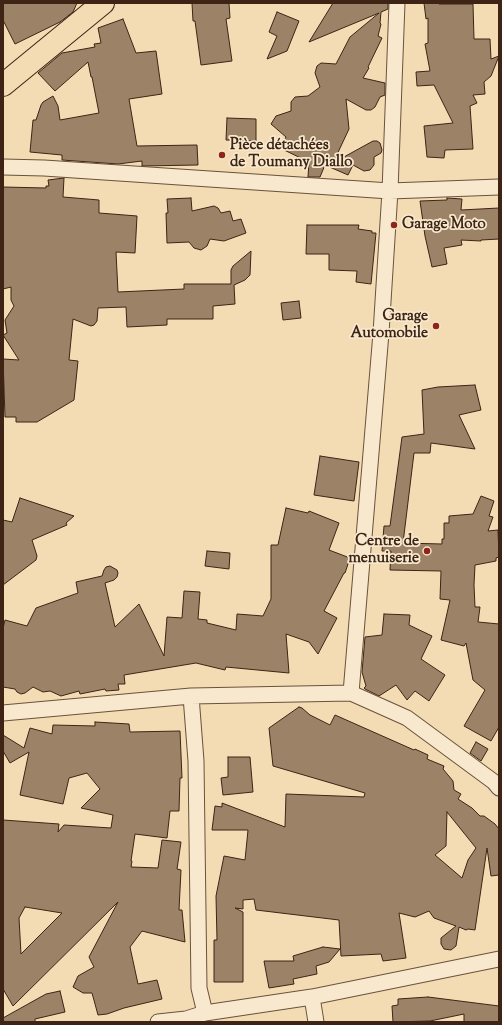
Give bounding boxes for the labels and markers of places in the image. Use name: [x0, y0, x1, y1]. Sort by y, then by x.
place label: Pièce détachées de Toumany Diallo: [230, 137, 352, 172]
marker: Pièce détachées de Toumany Diallo: [217, 150, 227, 160]
place label: Garage Moto: [402, 216, 486, 234]
marker: Garage Moto: [389, 220, 399, 230]
place label: Garage Automobile: [351, 308, 428, 343]
marker: Garage Automobile: [431, 321, 441, 331]
place label: Centre de menuiserie: [348, 533, 419, 568]
marker: Centre de menuiserie: [422, 546, 432, 556]

